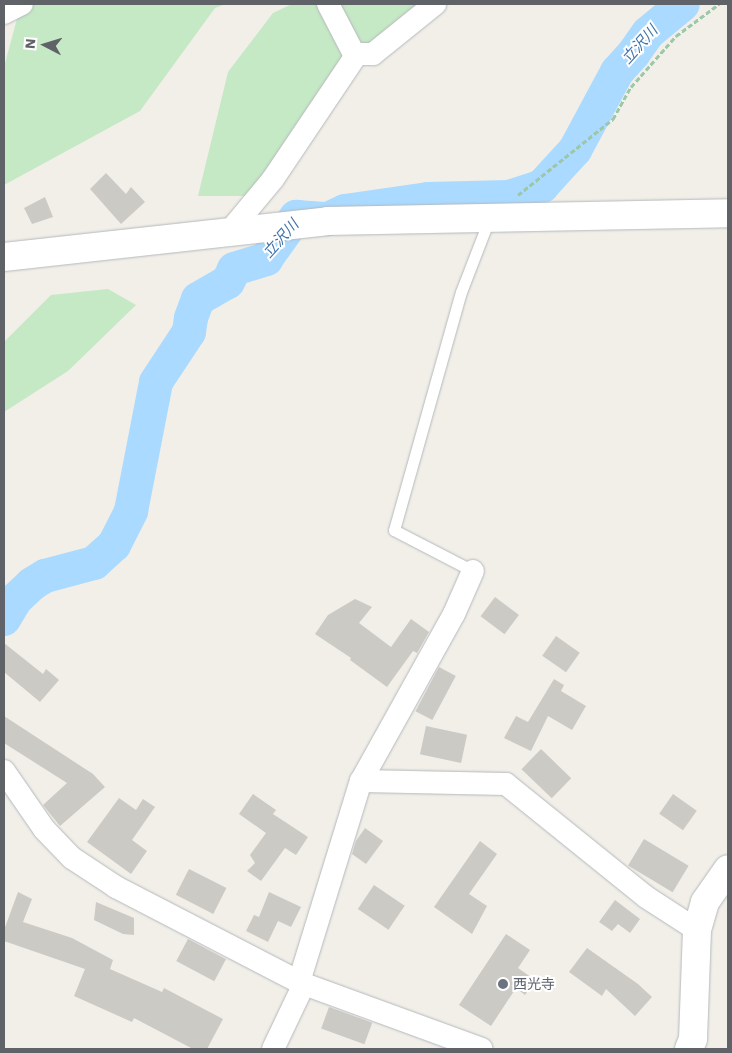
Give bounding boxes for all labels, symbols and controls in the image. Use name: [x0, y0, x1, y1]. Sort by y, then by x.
north arrow: [20, 20, 70, 70]
water label: 立沢川: [618, 22, 662, 68]
text: N: [22, 38, 38, 50]
water label: 立沢川: [259, 216, 303, 262]
place label: 西光寺: [513, 976, 555, 992]
marker: 西光寺: [497, 978, 509, 990]

